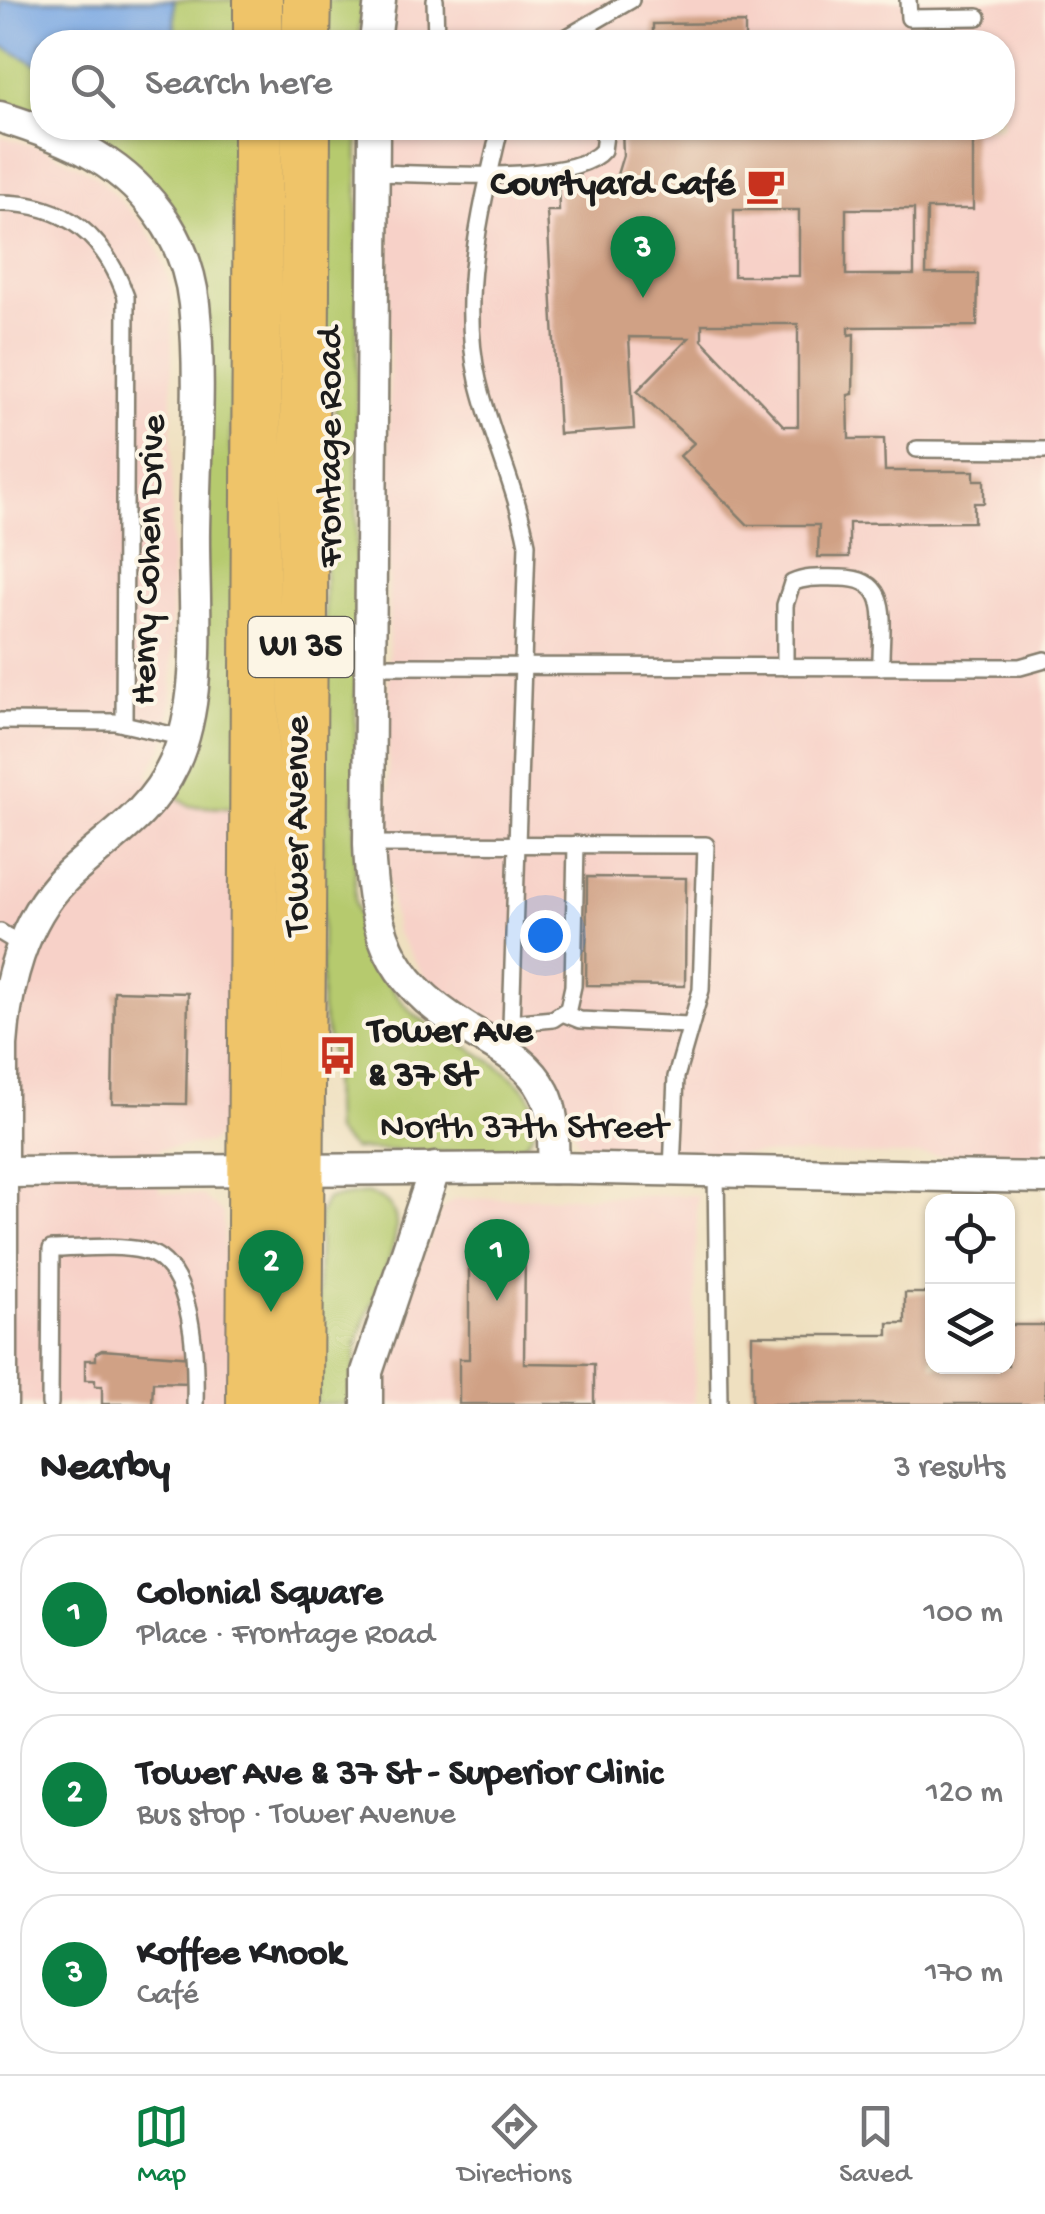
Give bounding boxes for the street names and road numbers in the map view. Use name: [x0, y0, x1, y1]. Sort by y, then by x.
street label: Frontage Road: [310, 324, 354, 568]
street label: Henry Cohen Drive: [124, 414, 178, 706]
road number: WI 35: [248, 617, 354, 677]
street label: Tower Avenue: [277, 716, 321, 938]
street label: North 37th Street: [380, 1107, 672, 1151]

